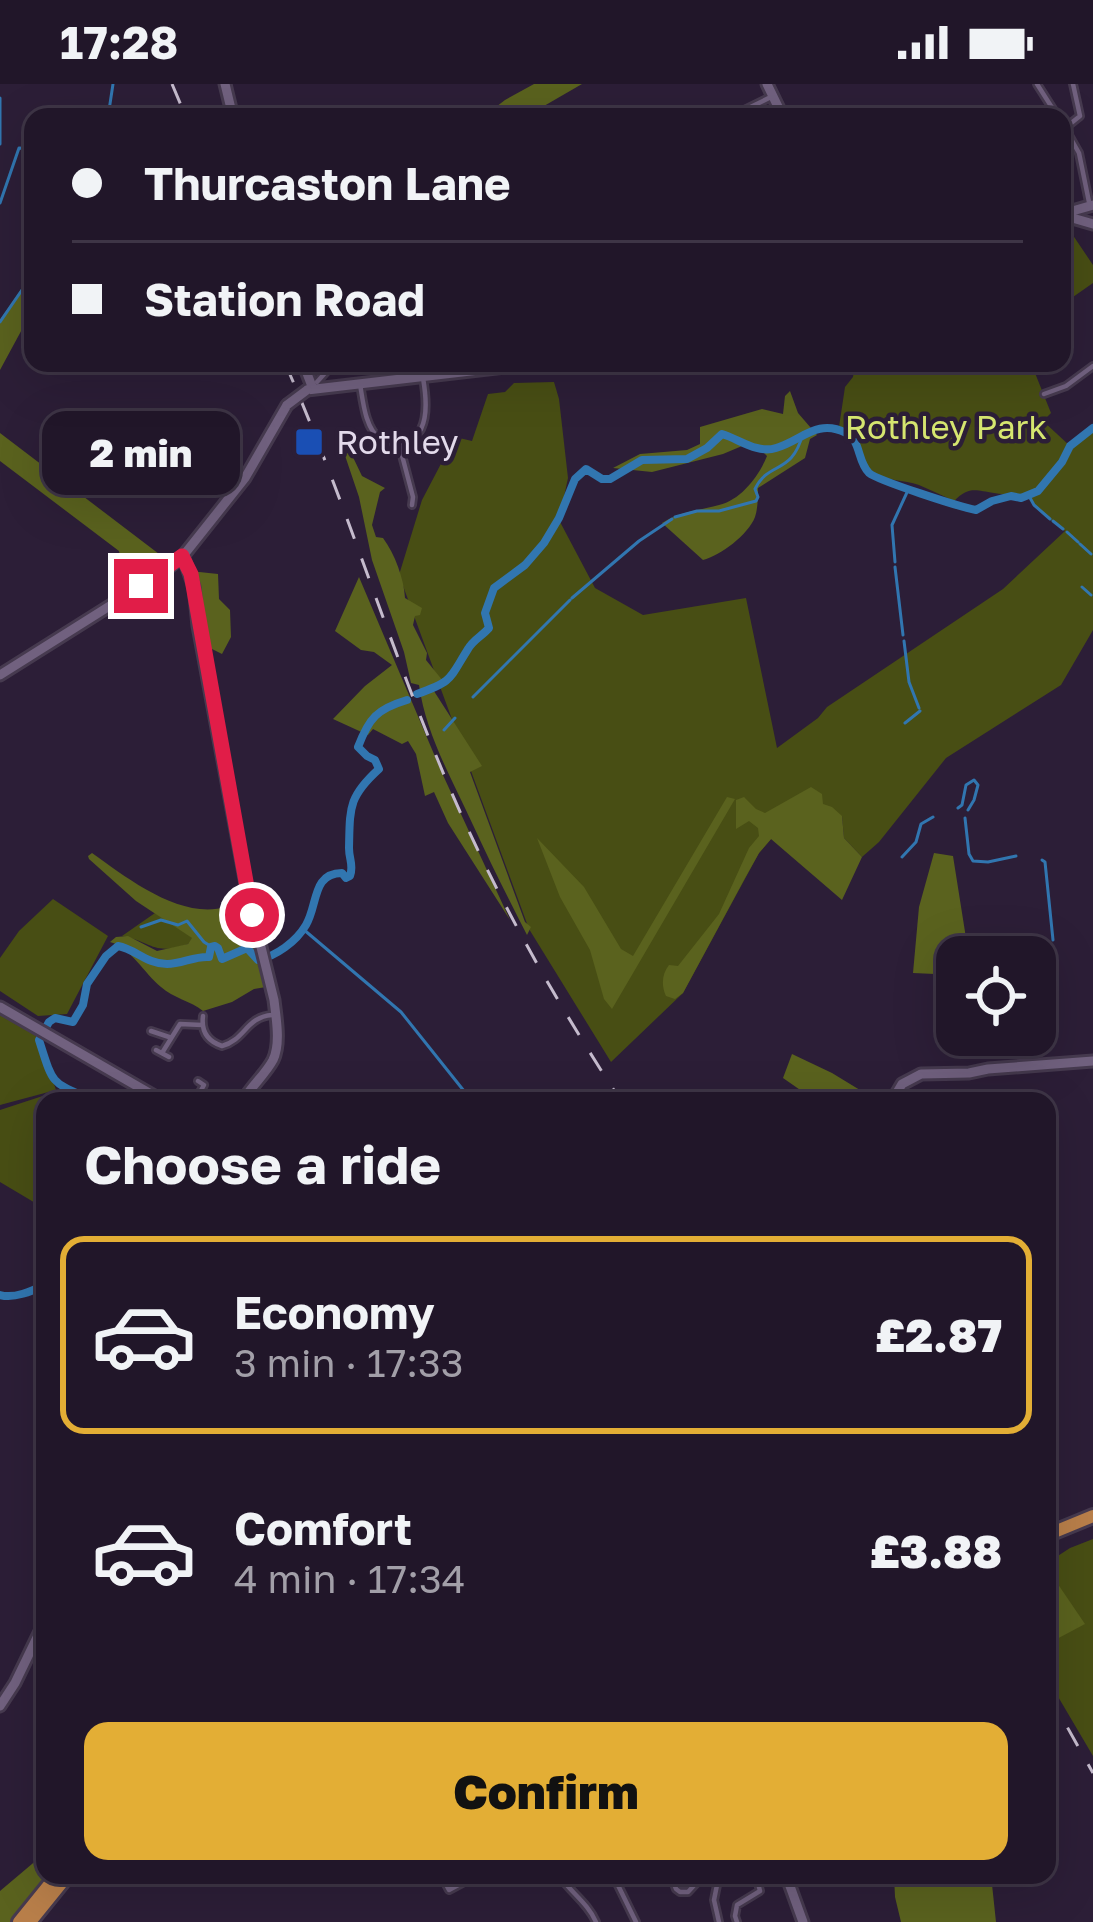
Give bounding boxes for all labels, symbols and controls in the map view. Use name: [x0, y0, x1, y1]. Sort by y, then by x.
text: 17:28: [60, 15, 178, 69]
text: Thurcaston Lane: [144, 156, 511, 210]
text: Station Road: [144, 272, 425, 326]
park label: Rothley Park: [845, 407, 1047, 446]
callout: 2 min: [42, 412, 240, 496]
place label: Rothley: [336, 422, 459, 461]
marker: Rothley: [293, 426, 325, 458]
text: 2 min: [90, 429, 192, 476]
route end: [114, 559, 168, 613]
route start: [225, 888, 279, 942]
map controls: [936, 936, 1056, 1056]
button: locate: [936, 936, 1056, 1056]
text: Choose a ride: [84, 1131, 441, 1196]
icon: car: [90, 1281, 198, 1389]
text: Economy: [234, 1285, 435, 1339]
text: £2.87: [875, 1308, 1002, 1362]
text: 3 min · 17:33: [234, 1339, 464, 1386]
icon: car: [90, 1497, 198, 1605]
text: Comfort: [234, 1501, 412, 1555]
text: £3.88: [870, 1524, 1002, 1578]
text: 4 min · 17:34: [234, 1555, 466, 1602]
button: Confirm: [84, 1722, 1008, 1860]

